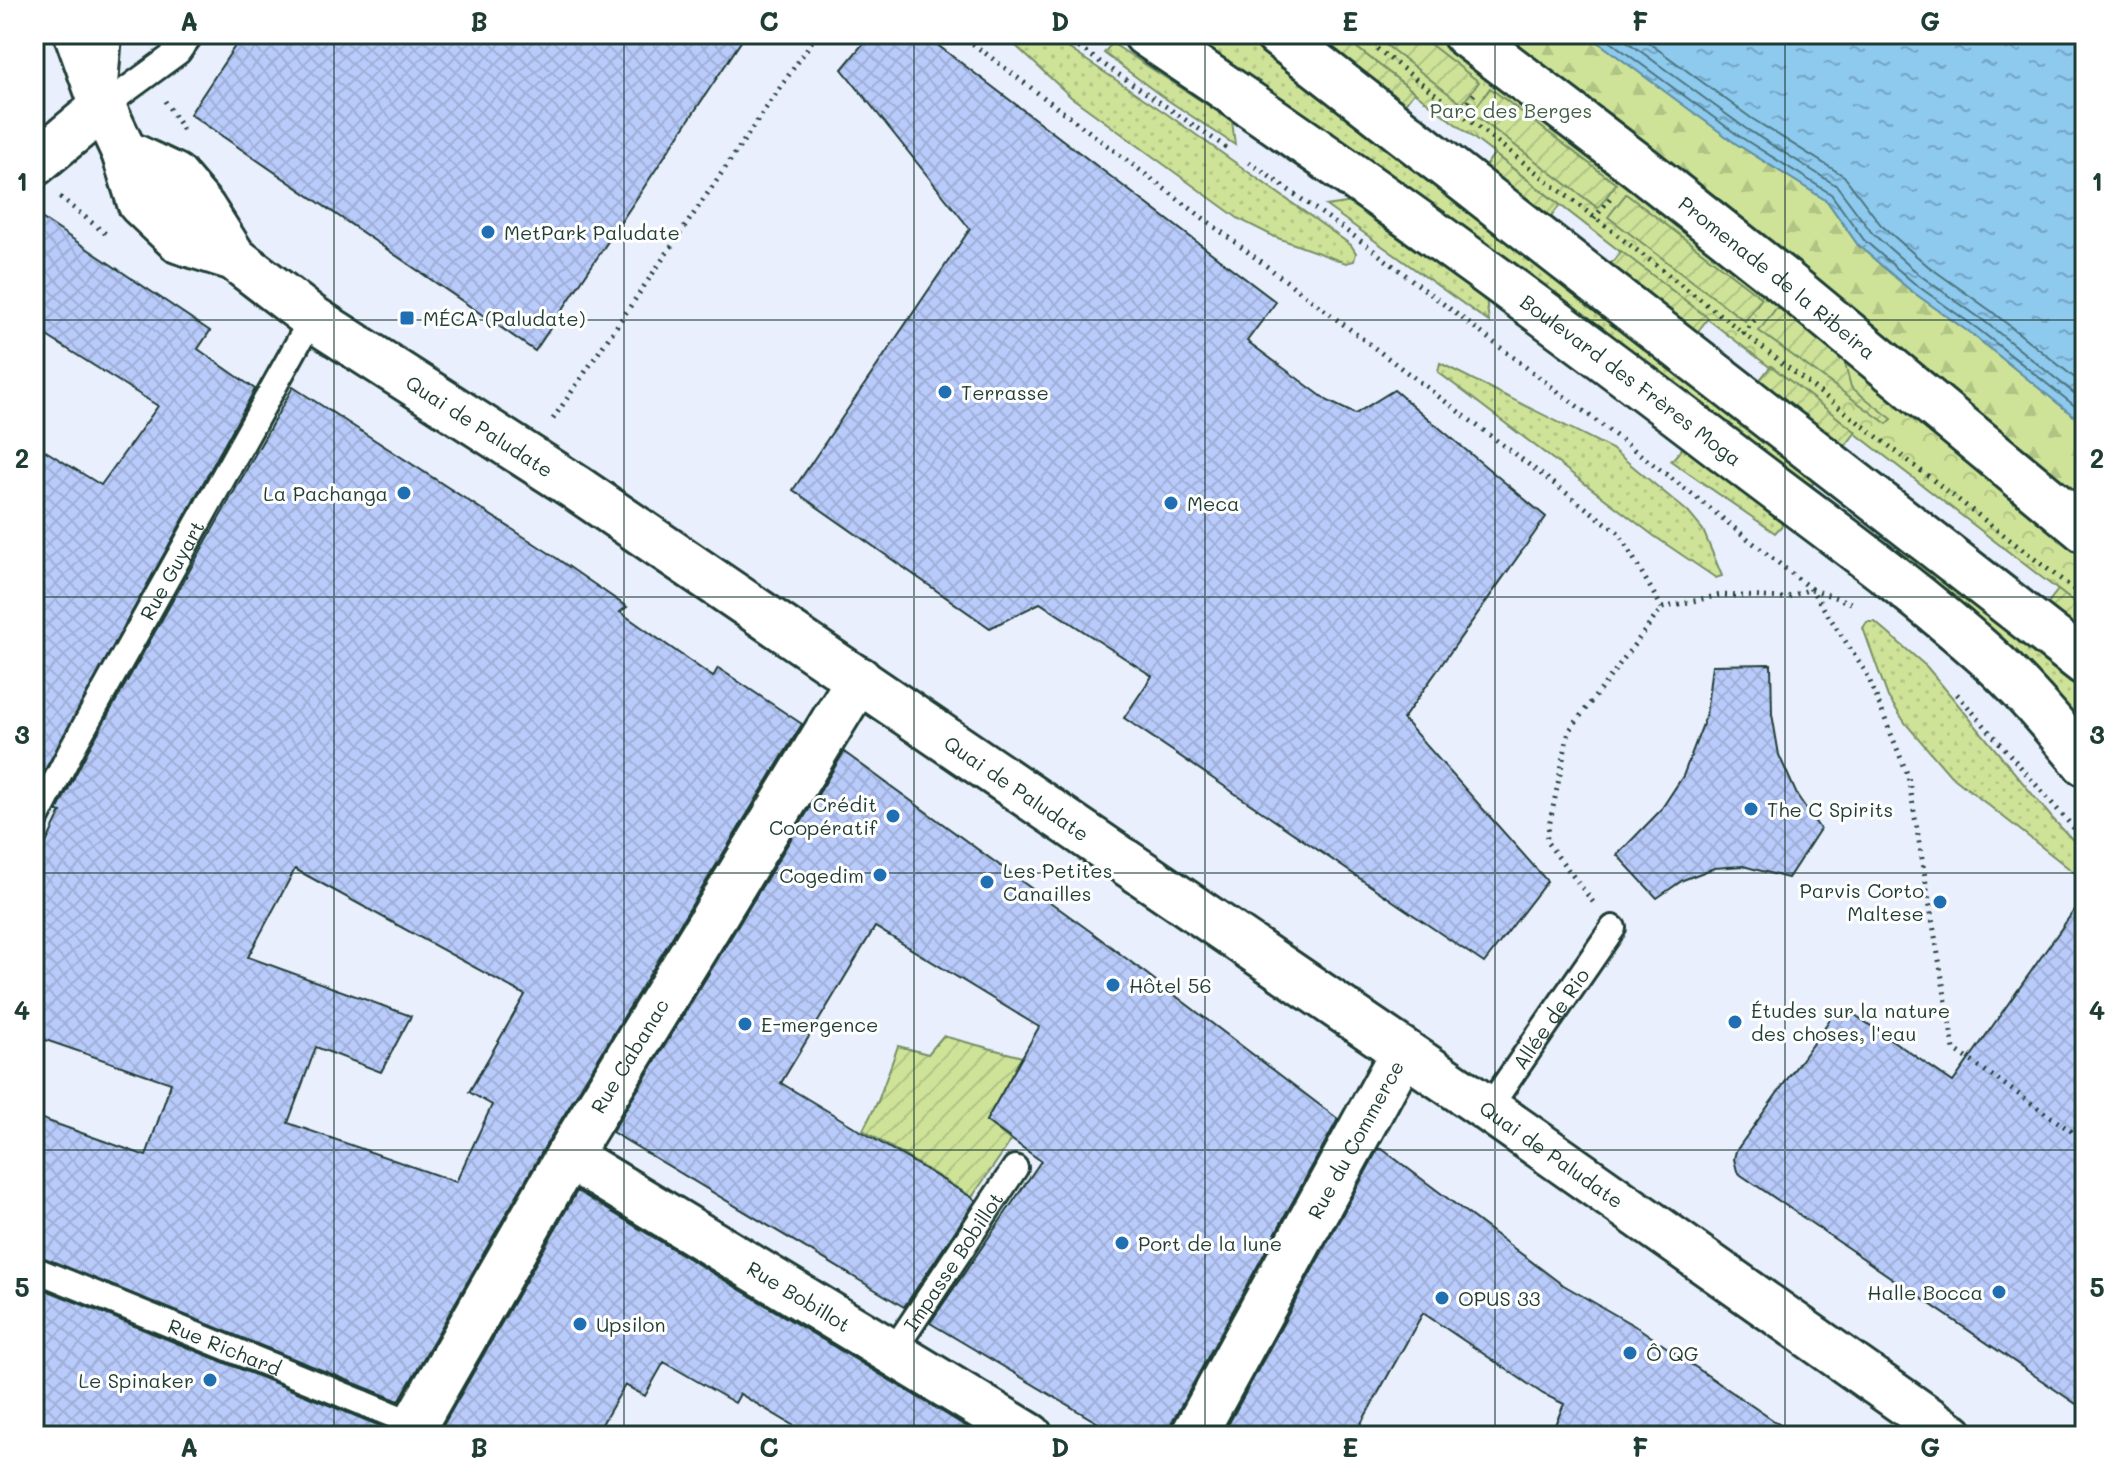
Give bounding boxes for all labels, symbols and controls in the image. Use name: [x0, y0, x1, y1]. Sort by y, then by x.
text: A: [180, 4, 198, 38]
text: B: [470, 4, 488, 38]
text: C: [759, 4, 779, 38]
text: D: [1051, 4, 1069, 38]
text: E: [1342, 4, 1358, 38]
text: F: [1632, 4, 1648, 38]
text: G: [1920, 4, 1940, 38]
park label: Parc des Berges: [1430, 97, 1592, 123]
text: 1: [16, 164, 28, 198]
text: 1: [2091, 164, 2103, 198]
street label: Promenade de la Ribeira: [1674, 190, 1881, 365]
place label: MetPark Paludate: [504, 219, 680, 245]
marker: MetPark Paludate: [479, 223, 497, 241]
street label: Boulevard des Frères Moga: [1516, 288, 1747, 471]
place label: MÉCA (Paludate): [423, 305, 585, 331]
marker: MÉCA (Paludate): [398, 309, 416, 327]
street label: Quai de Paludate: [401, 369, 558, 483]
place label: Terrasse: [961, 379, 1049, 405]
marker: Terrasse: [936, 383, 954, 401]
text: 2: [15, 441, 29, 475]
text: 2: [2090, 441, 2104, 475]
place label: La Pachanga: [263, 480, 388, 506]
marker: La Pachanga: [395, 484, 413, 502]
place label: Meca: [1187, 490, 1240, 516]
marker: Meca: [1162, 494, 1180, 512]
street label: Rue Guyart: [133, 516, 210, 624]
text: 3: [14, 717, 30, 751]
text: 3: [2089, 717, 2105, 751]
street label: Quai de Paludate: [939, 729, 1094, 847]
place label: Crédit Coopératif: [769, 791, 878, 840]
place label: The C Spirits: [1767, 796, 1893, 822]
marker: The C Spirits: [1742, 800, 1760, 818]
marker: Crédit Coopératif: [884, 807, 902, 825]
place label: Les Petites Canailles: [1003, 857, 1112, 906]
place label: Cogedim: [779, 862, 864, 888]
marker: Cogedim: [871, 866, 889, 884]
marker: Les Petites Canailles: [978, 873, 996, 891]
place label: Parvis Corto Maltese: [1800, 877, 1924, 926]
marker: Parvis Corto Maltese: [1931, 893, 1949, 911]
street label: Allée de Rio: [1506, 963, 1595, 1074]
place label: Hôtel 56: [1129, 972, 1211, 998]
marker: Hôtel 56: [1104, 976, 1122, 994]
text: 4: [14, 993, 30, 1027]
street label: Rue Cabanac: [584, 993, 674, 1118]
text: 4: [2089, 993, 2105, 1027]
place label: Études sur la nature des choses, l'eau: [1751, 997, 1950, 1046]
place label: E-mergence: [761, 1011, 878, 1037]
marker: Études sur la nature des choses, l'eau: [1726, 1013, 1744, 1031]
marker: E-mergence: [736, 1015, 754, 1033]
street label: Rue du Commerce: [1301, 1055, 1409, 1223]
street label: Quai de Paludate: [1475, 1094, 1629, 1213]
street label: Impasse Bobillot: [897, 1187, 1008, 1336]
place label: Port de la lune: [1138, 1230, 1282, 1256]
marker: Port de la lune: [1113, 1234, 1131, 1252]
street label: Rue Bobillot: [742, 1255, 855, 1337]
text: 5: [14, 1270, 30, 1304]
text: 5: [2089, 1270, 2105, 1304]
place label: Halle Bocca: [1867, 1279, 1983, 1305]
marker: Halle Bocca: [1990, 1283, 2008, 1301]
place label: OPUS 33: [1458, 1285, 1541, 1311]
marker: OPUS 33: [1433, 1289, 1451, 1307]
place label: Upsilon: [596, 1311, 665, 1337]
street label: Rue Richard: [164, 1312, 285, 1381]
marker: Upsilon: [571, 1315, 589, 1333]
place label: Ô QG: [1646, 1340, 1699, 1366]
marker: Ô QG: [1621, 1344, 1639, 1362]
place label: Le Spinaker: [78, 1367, 194, 1393]
marker: Le Spinaker: [201, 1371, 219, 1389]
text: A: [180, 1430, 198, 1464]
text: B: [470, 1430, 488, 1464]
text: C: [759, 1430, 779, 1464]
text: D: [1051, 1430, 1069, 1464]
text: E: [1342, 1430, 1358, 1464]
text: F: [1632, 1430, 1648, 1464]
text: G: [1920, 1430, 1940, 1464]

